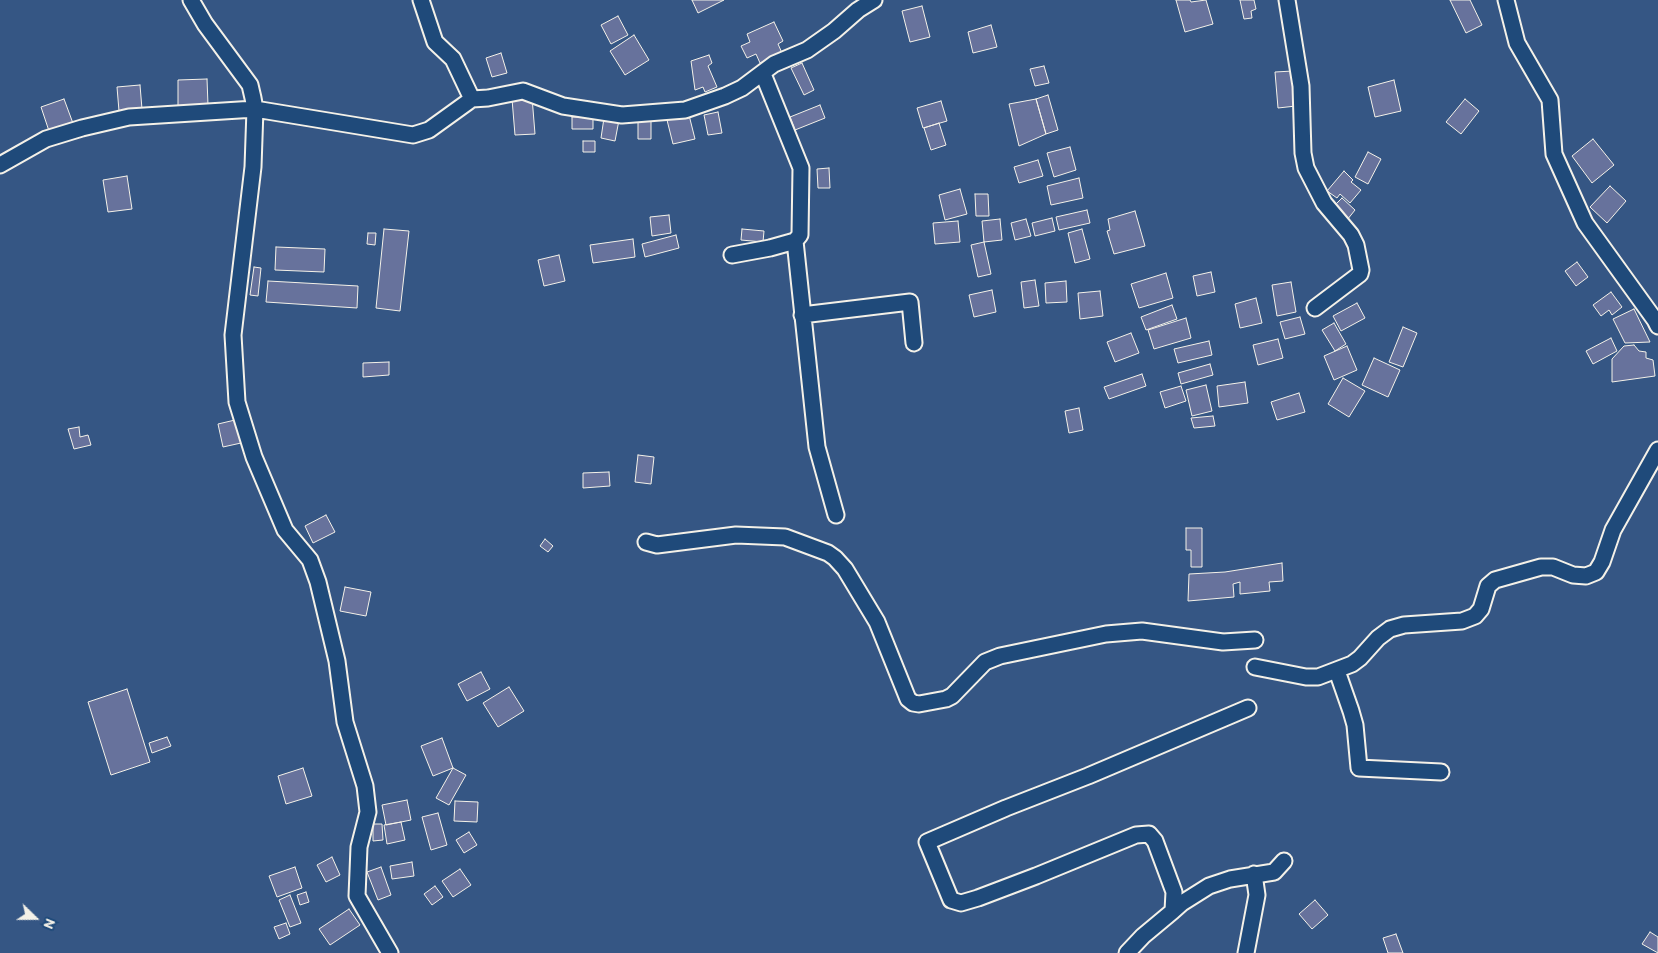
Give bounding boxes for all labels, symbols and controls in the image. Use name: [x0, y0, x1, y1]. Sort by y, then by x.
north arrow: [10, 893, 60, 943]
text: N: [40, 916, 59, 931]

